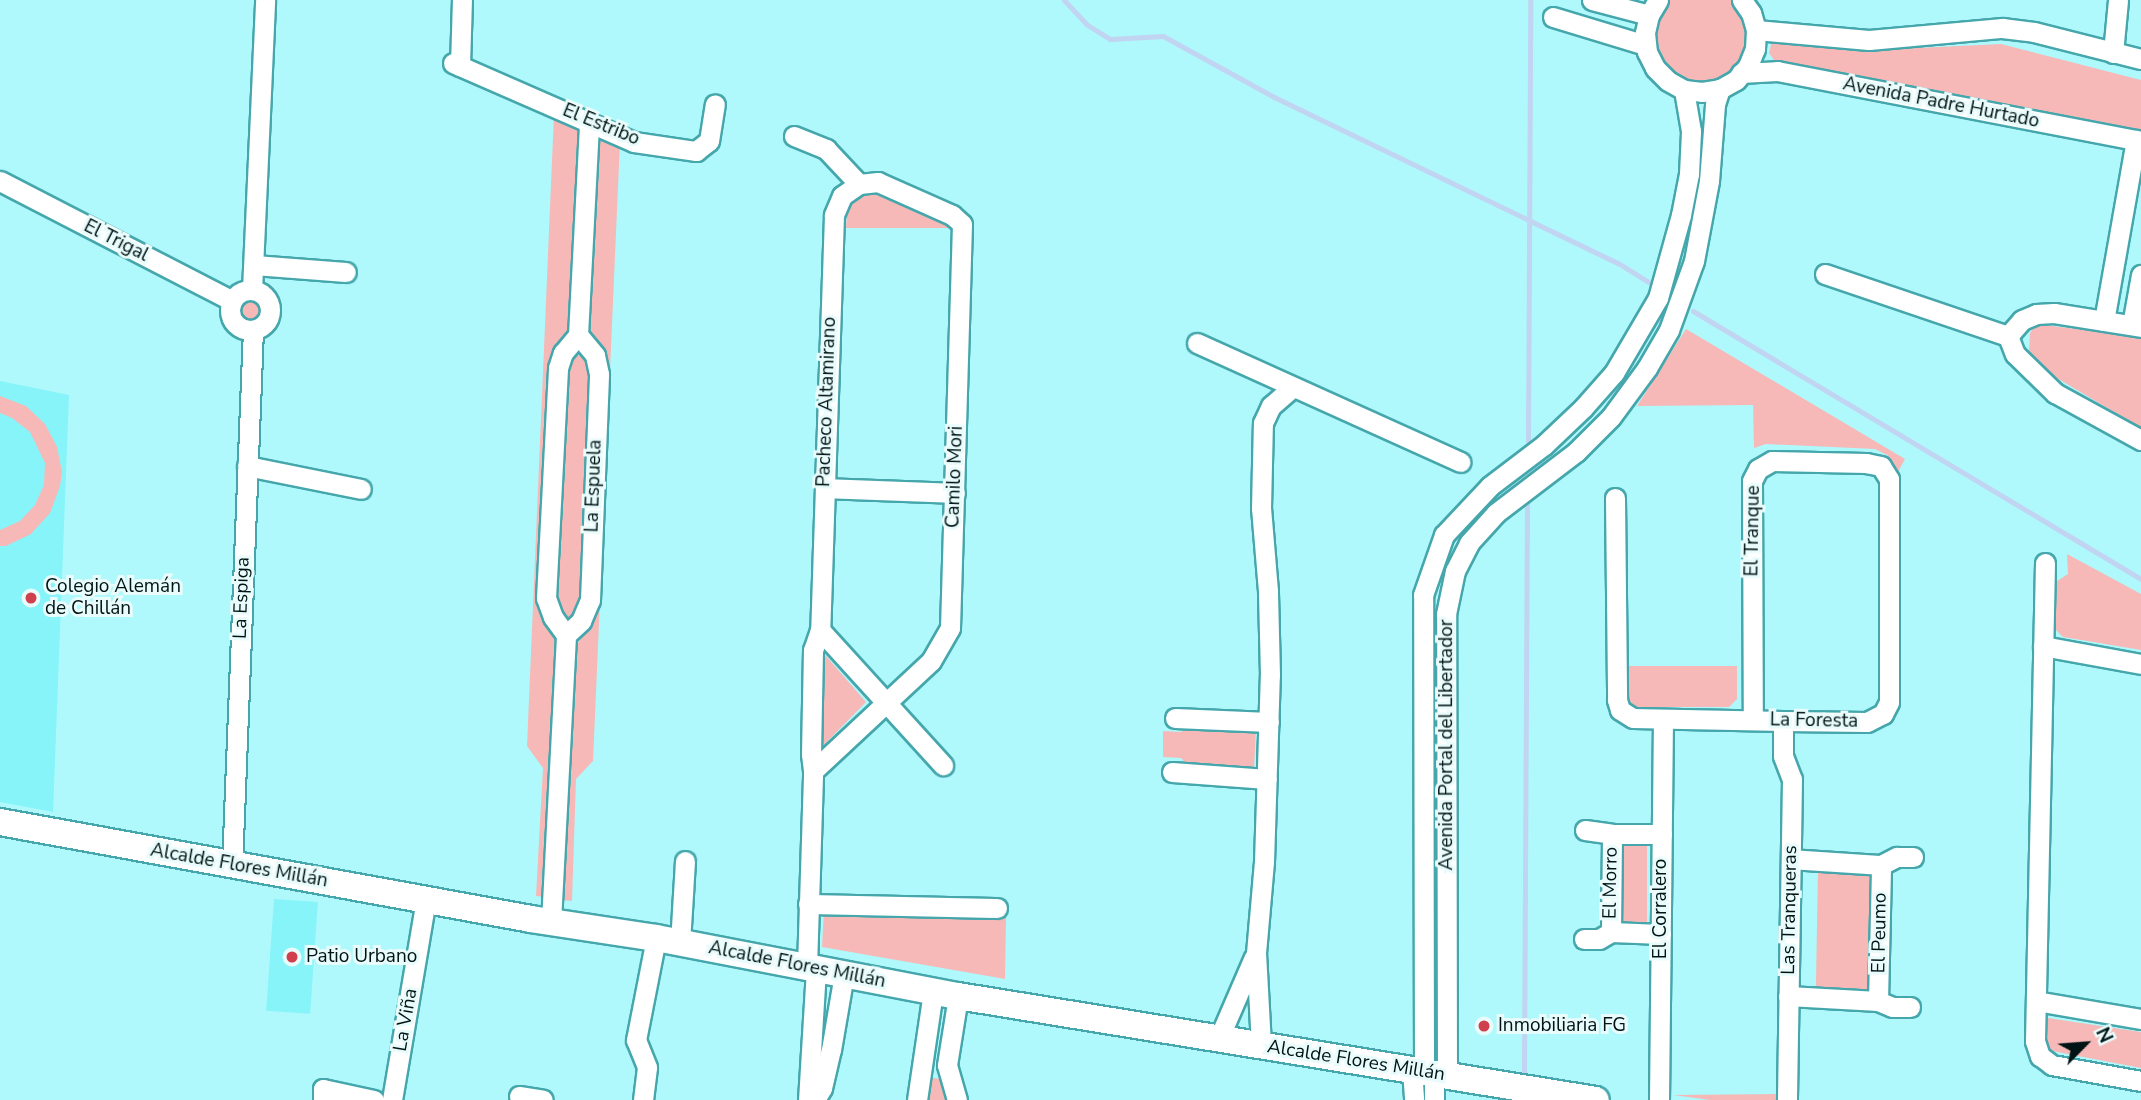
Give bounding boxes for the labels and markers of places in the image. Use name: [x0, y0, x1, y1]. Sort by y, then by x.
place label: Colegio Alemán de Chillán: [45, 576, 181, 620]
marker: Colegio Alemán de Chillán: [23, 590, 39, 606]
place label: Patio Urbano: [306, 946, 417, 968]
marker: Patio Urbano: [284, 949, 300, 965]
place label: Inmobiliaria FG: [1498, 1015, 1626, 1037]
marker: Inmobiliaria FG: [1476, 1018, 1492, 1034]

